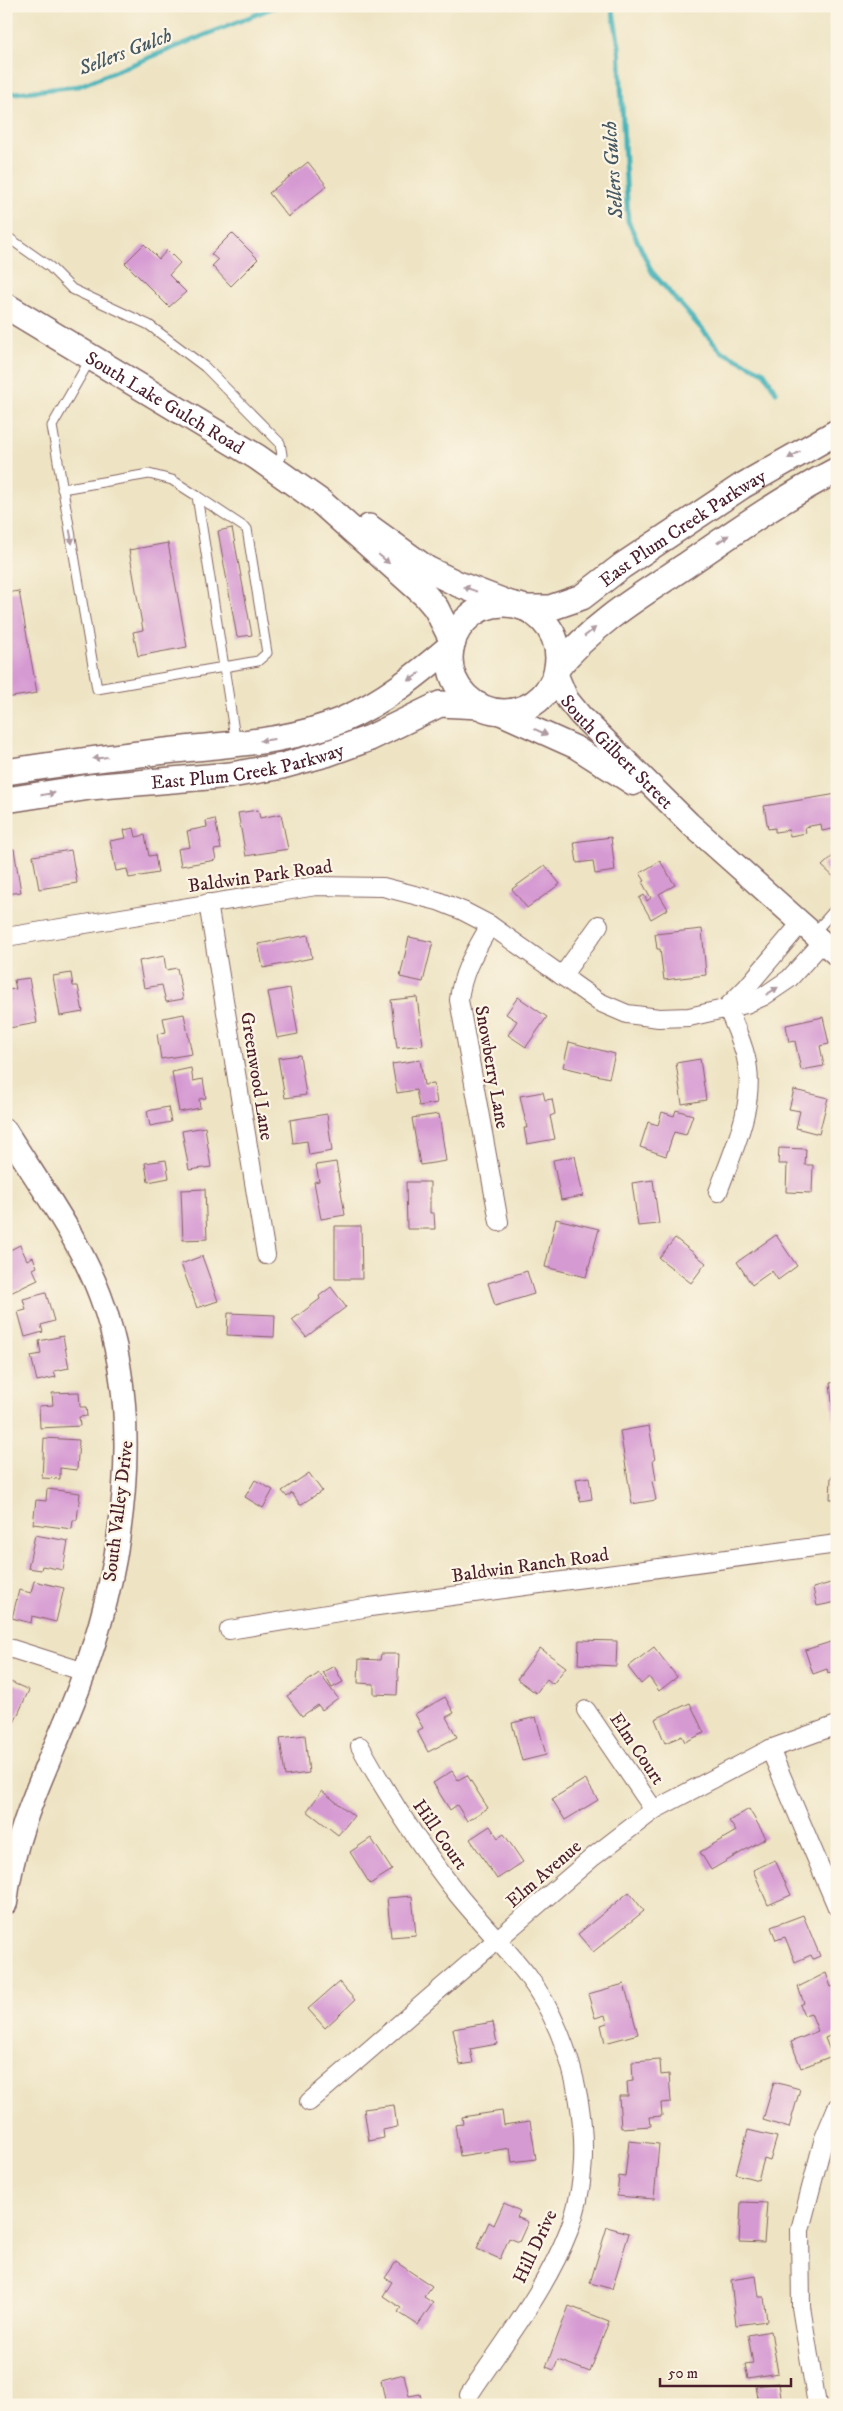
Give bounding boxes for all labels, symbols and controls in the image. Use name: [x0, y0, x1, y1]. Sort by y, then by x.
water label: Sellers Gulch: [75, 23, 176, 82]
water label: Sellers Gulch: [598, 120, 629, 220]
street label: South Lake Gulch Road: [81, 347, 249, 460]
one-way arrow: [787, 450, 800, 459]
street label: East Plum Creek Parkway: [595, 464, 771, 592]
one-way arrow: [67, 530, 75, 546]
one-way arrow: [717, 534, 730, 544]
one-way arrow: [377, 554, 390, 565]
one-way arrow: [463, 584, 477, 592]
one-way arrow: [584, 627, 597, 638]
one-way arrow: [407, 672, 421, 682]
street label: South Gilbert Street: [555, 690, 678, 814]
one-way arrow: [534, 729, 548, 737]
one-way arrow: [258, 736, 274, 744]
street label: East Plum Creek Parkway: [150, 738, 348, 795]
one-way arrow: [92, 754, 108, 762]
one-way arrow: [40, 790, 56, 798]
street label: Baldwin Park Road: [187, 855, 334, 898]
one-way arrow: [766, 986, 779, 996]
street label: Snowberry Lane: [469, 1004, 514, 1131]
street label: Greenwood Lane: [235, 1010, 278, 1142]
street label: South Valley Drive: [98, 1439, 139, 1583]
street label: Baldwin Ranch Road: [450, 1543, 611, 1588]
street label: Elm Court: [604, 1709, 669, 1789]
street label: Hill Court: [407, 1795, 472, 1874]
street label: Elm Avenue: [502, 1835, 586, 1913]
street label: Hill Drive: [508, 2206, 562, 2287]
scale bar: [660, 2356, 792, 2388]
text: 50 m: [668, 2364, 698, 2383]

